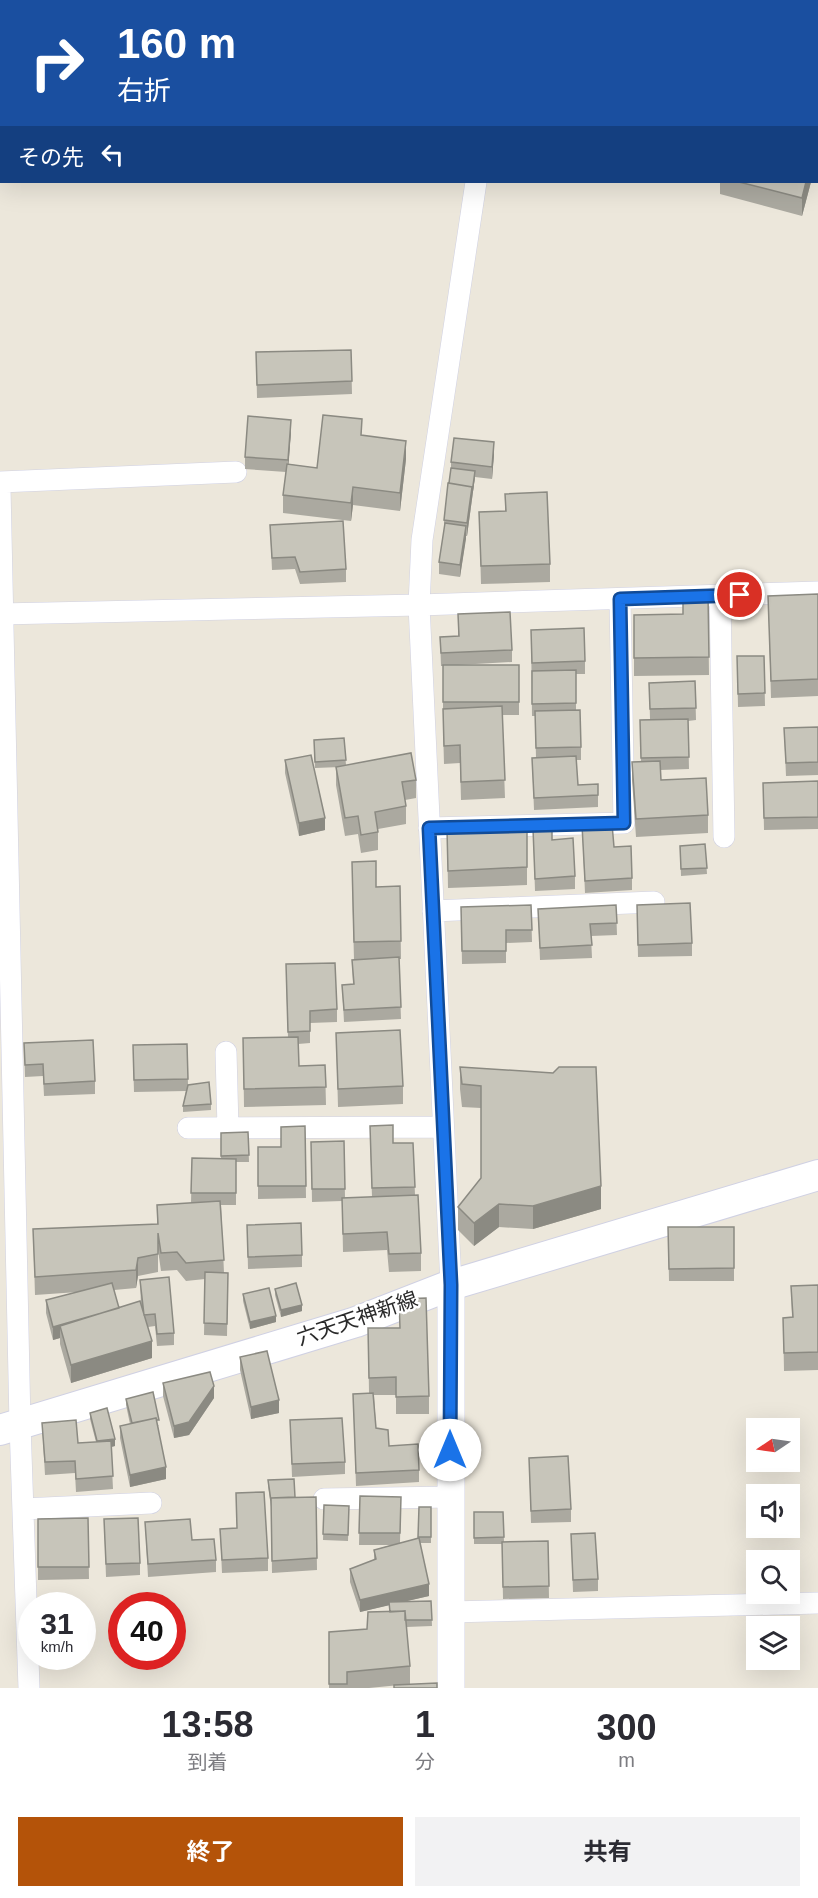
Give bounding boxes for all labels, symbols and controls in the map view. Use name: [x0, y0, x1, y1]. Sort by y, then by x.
text: 160 m: [117, 20, 236, 67]
icon: right: [18, 24, 96, 102]
text: 右折: [117, 76, 171, 106]
icon: left: [96, 138, 129, 171]
text: その先: [18, 145, 84, 170]
pin: [714, 569, 765, 620]
icon: arrive: [723, 578, 756, 611]
street label: 六天天神新線: [294, 1287, 420, 1349]
position arrow: [418, 1418, 482, 1482]
north arrow: [746, 1418, 800, 1472]
map controls: [746, 1418, 800, 1670]
button: sound: [746, 1484, 800, 1538]
button: search: [746, 1550, 800, 1604]
speed limit sign: 40: [108, 1592, 186, 1670]
text: 31: [40, 1607, 74, 1640]
button: layers: [746, 1616, 800, 1670]
text: km/h: [41, 1638, 73, 1655]
text: 13:58: [161, 1704, 254, 1745]
text: 1: [415, 1704, 435, 1745]
text: 300: [596, 1707, 657, 1748]
text: m: [618, 1749, 635, 1771]
text: 到着: [187, 1751, 227, 1773]
text: 分: [415, 1751, 435, 1773]
button: 終了: [18, 1817, 403, 1886]
button: 共有: [415, 1817, 800, 1886]

